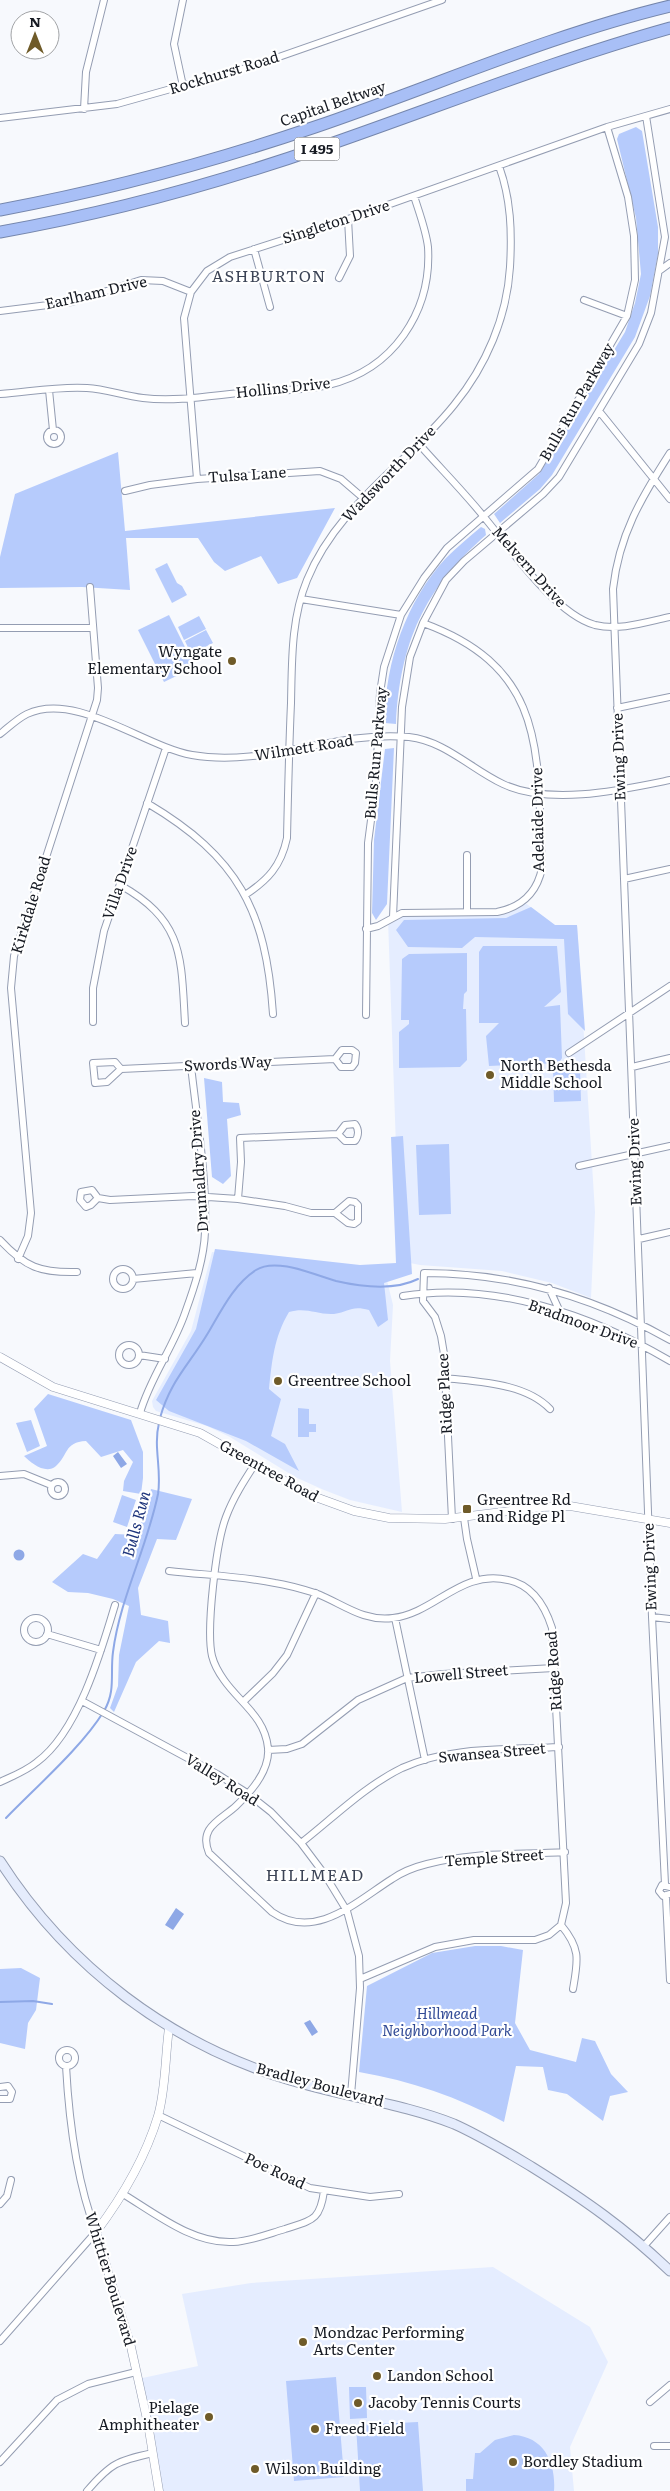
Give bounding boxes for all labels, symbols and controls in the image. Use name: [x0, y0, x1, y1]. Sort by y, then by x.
north arrow: [10, 10, 60, 60]
text: N: [29, 11, 41, 31]
street label: Rockhurst Road: [166, 44, 281, 99]
street label: Capital Beltway: [276, 74, 389, 131]
road number: I 495: [294, 138, 340, 160]
street label: Singleton Drive: [279, 192, 392, 249]
district label: ASHBURTON: [212, 263, 326, 287]
street label: Earlham Drive: [42, 269, 149, 314]
street label: Bulls Run Parkway: [532, 338, 619, 465]
street label: Hollins Drive: [234, 370, 332, 403]
street label: Wadsworth Drive: [336, 419, 440, 527]
street label: Tulsa Lane: [207, 459, 287, 488]
street label: Melvern Drive: [487, 520, 573, 612]
place label: Wyngate Elementary School: [87, 639, 222, 679]
marker: Wyngate Elementary School: [226, 655, 238, 667]
street label: Bulls Run Parkway: [357, 685, 392, 820]
street label: Ewing Drive: [604, 713, 631, 801]
street label: Wilmett Road: [253, 727, 355, 766]
street label: Adelaide Drive: [524, 767, 549, 873]
street label: Villa Drive: [95, 842, 142, 922]
street label: Kirkdale Road: [4, 853, 55, 956]
street label: Swords Way: [183, 1049, 273, 1076]
place label: North Bethesda Middle School: [500, 1053, 612, 1093]
marker: North Bethesda Middle School: [484, 1069, 496, 1081]
street label: Drumaldry Drive: [182, 1109, 213, 1233]
street label: Ewing Drive: [620, 1118, 647, 1206]
street label: Bradmoor Drive: [525, 1292, 642, 1353]
street label: Ridge Place: [430, 1353, 457, 1435]
place label: Greentree School: [288, 1368, 411, 1391]
marker: Greentree School: [272, 1375, 284, 1387]
street label: Greentree Road: [216, 1433, 324, 1507]
place label: Greentree Rd and Ridge Pl: [477, 1487, 571, 1527]
water label: Bulls Run: [115, 1488, 155, 1560]
marker: Greentree Rd and Ridge Pl: [461, 1503, 473, 1515]
street label: Ewing Drive: [635, 1523, 662, 1611]
street label: Ridge Road: [538, 1630, 567, 1712]
street label: Lowell Street: [413, 1657, 509, 1688]
street label: Swansea Street: [437, 1735, 547, 1768]
street label: Valley Road: [181, 1747, 264, 1811]
street label: Temple Street: [443, 1842, 544, 1871]
district label: HILLMEAD: [266, 1862, 364, 1886]
park label: Hillmead Neighborhood Park: [382, 2001, 513, 2041]
street label: Bradley Boulevard: [254, 2055, 387, 2112]
street label: Poe Road: [241, 2145, 310, 2194]
street label: Whittier Boulevard: [80, 2209, 143, 2348]
place label: Mondzac Performing Arts Center: [313, 2320, 465, 2360]
marker: Mondzac Performing Arts Center: [297, 2336, 309, 2348]
place label: Landon School: [387, 2363, 494, 2386]
marker: Landon School: [371, 2370, 383, 2382]
place label: Jacoby Tennis Courts: [368, 2390, 521, 2413]
place label: Pielage Amphitheater: [98, 2395, 199, 2435]
marker: Jacoby Tennis Courts: [352, 2397, 364, 2409]
marker: Pielage Amphitheater: [203, 2411, 215, 2423]
place label: Freed Field: [325, 2416, 404, 2439]
marker: Freed Field: [309, 2423, 321, 2435]
place label: Bordley Stadium: [523, 2449, 643, 2472]
place label: Wilson Building: [265, 2456, 382, 2479]
marker: Bordley Stadium: [507, 2456, 519, 2468]
marker: Wilson Building: [249, 2463, 261, 2475]

